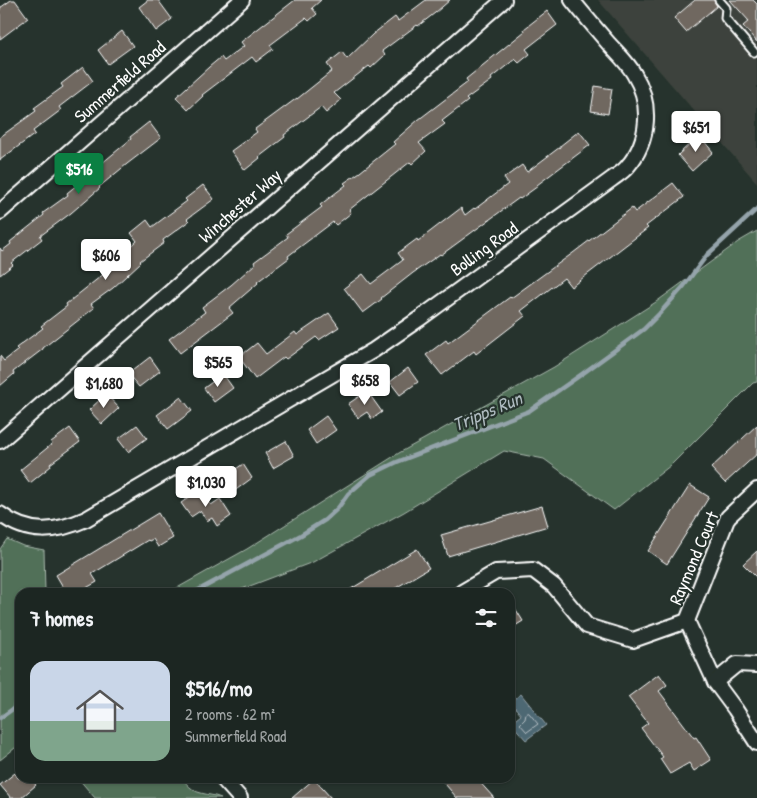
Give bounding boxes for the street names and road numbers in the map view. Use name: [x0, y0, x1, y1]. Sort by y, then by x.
street label: Summerfield Road: [69, 35, 171, 128]
street label: Winchester Way: [193, 162, 287, 249]
street label: Bolling Road: [445, 216, 523, 282]
street label: Raymond Court: [663, 507, 725, 608]

